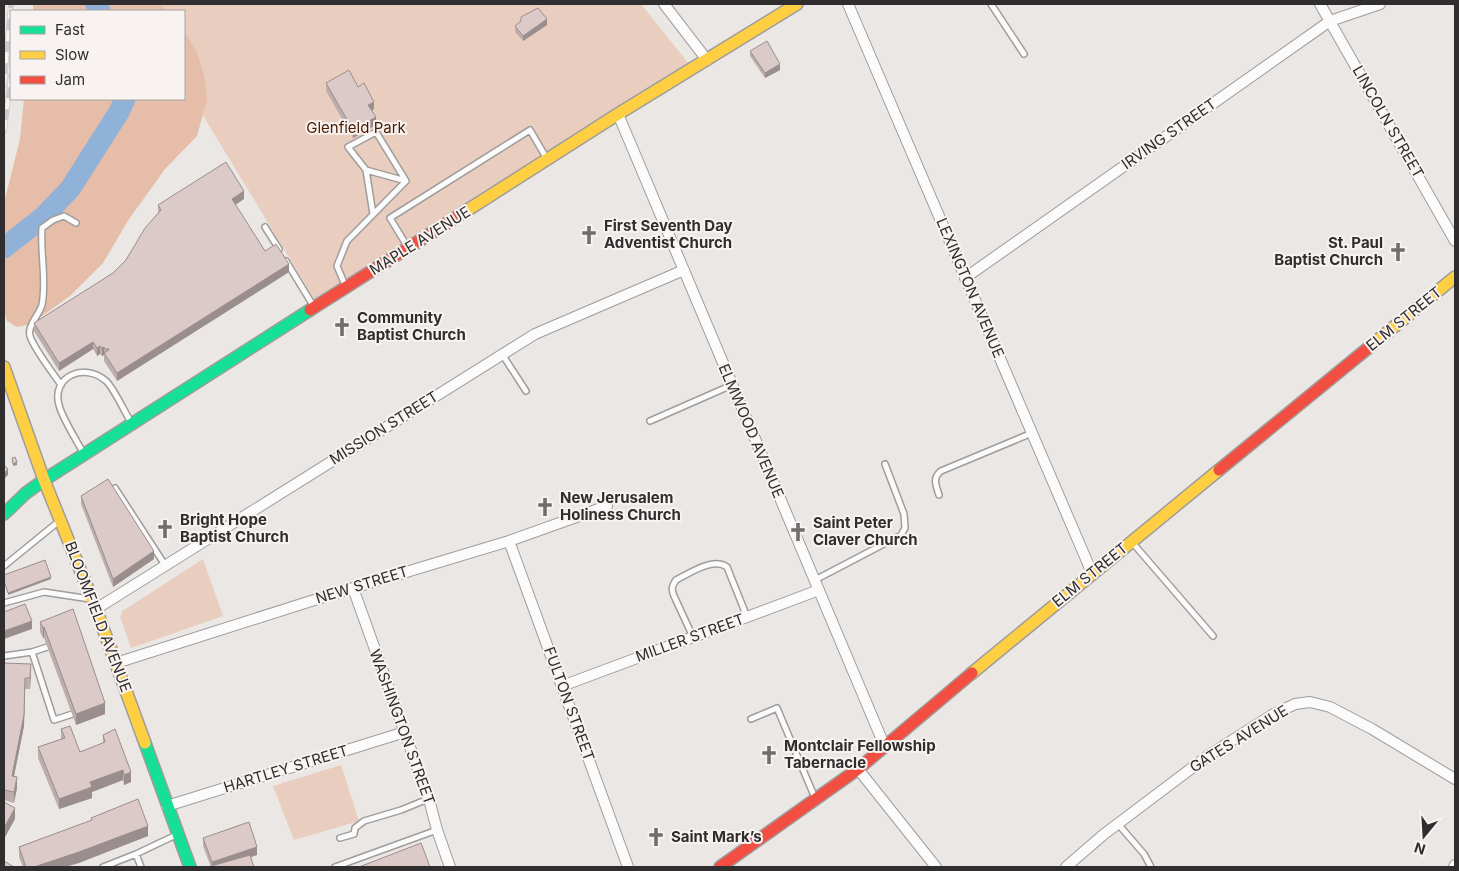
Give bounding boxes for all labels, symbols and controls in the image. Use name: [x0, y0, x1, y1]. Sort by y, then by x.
legend: [10, 10, 185, 100]
text: Fast: [55, 20, 85, 39]
text: Slow: [55, 45, 89, 64]
street label: LINCOLN STREET: [1348, 62, 1428, 181]
text: Jam: [55, 70, 85, 89]
street label: IRVING STREET: [1118, 94, 1220, 173]
park label: Glenfield Park: [306, 118, 407, 137]
street label: MAPLE AVENUE: [366, 202, 474, 279]
street label: LEXINGTON AVENUE: [932, 215, 1009, 361]
place label: First Seventh Day Adventist Church: [604, 216, 733, 252]
church icon: First Seventh Day Adventist Church: [578, 224, 600, 246]
place label: St. Paul Baptist Church: [1274, 233, 1383, 269]
church icon: St. Paul Baptist Church: [1387, 241, 1409, 263]
street label: ELM STREET: [1362, 282, 1445, 355]
place label: Community Baptist Church: [357, 308, 466, 344]
church icon: Community Baptist Church: [331, 316, 353, 338]
street label: ELMWOOD AVENUE: [715, 361, 788, 501]
street label: MISSION STREET: [326, 387, 442, 469]
place label: New Jerusalem Holiness Church: [560, 488, 681, 524]
church icon: New Jerusalem Holiness Church: [534, 496, 556, 518]
place label: Bright Hope Baptist Church: [180, 510, 289, 546]
place label: Saint Peter Claver Church: [813, 513, 918, 549]
church icon: Bright Hope Baptist Church: [154, 518, 176, 540]
church icon: Saint Peter Claver Church: [787, 521, 809, 543]
street label: ELM STREET: [1048, 538, 1131, 611]
street label: BLOOMFIELD AVENUE: [61, 539, 136, 695]
street label: NEW STREET: [313, 561, 411, 608]
street label: MILLER STREET: [633, 609, 747, 666]
street label: FULTON STREET: [540, 644, 599, 763]
street label: WASHINGTON STREET: [365, 647, 439, 807]
street label: GATES AVENUE: [1186, 701, 1292, 776]
place label: Montclair Fellowship Tabernacle: [784, 736, 936, 772]
street label: HARTLEY STREET: [221, 741, 351, 797]
church icon: Montclair Fellowship Tabernacle: [758, 744, 780, 766]
north arrow: [1399, 811, 1449, 861]
church icon: Saint Mark’s: [645, 826, 667, 848]
place label: Saint Mark’s: [671, 827, 762, 846]
text: N: [1412, 839, 1428, 859]

